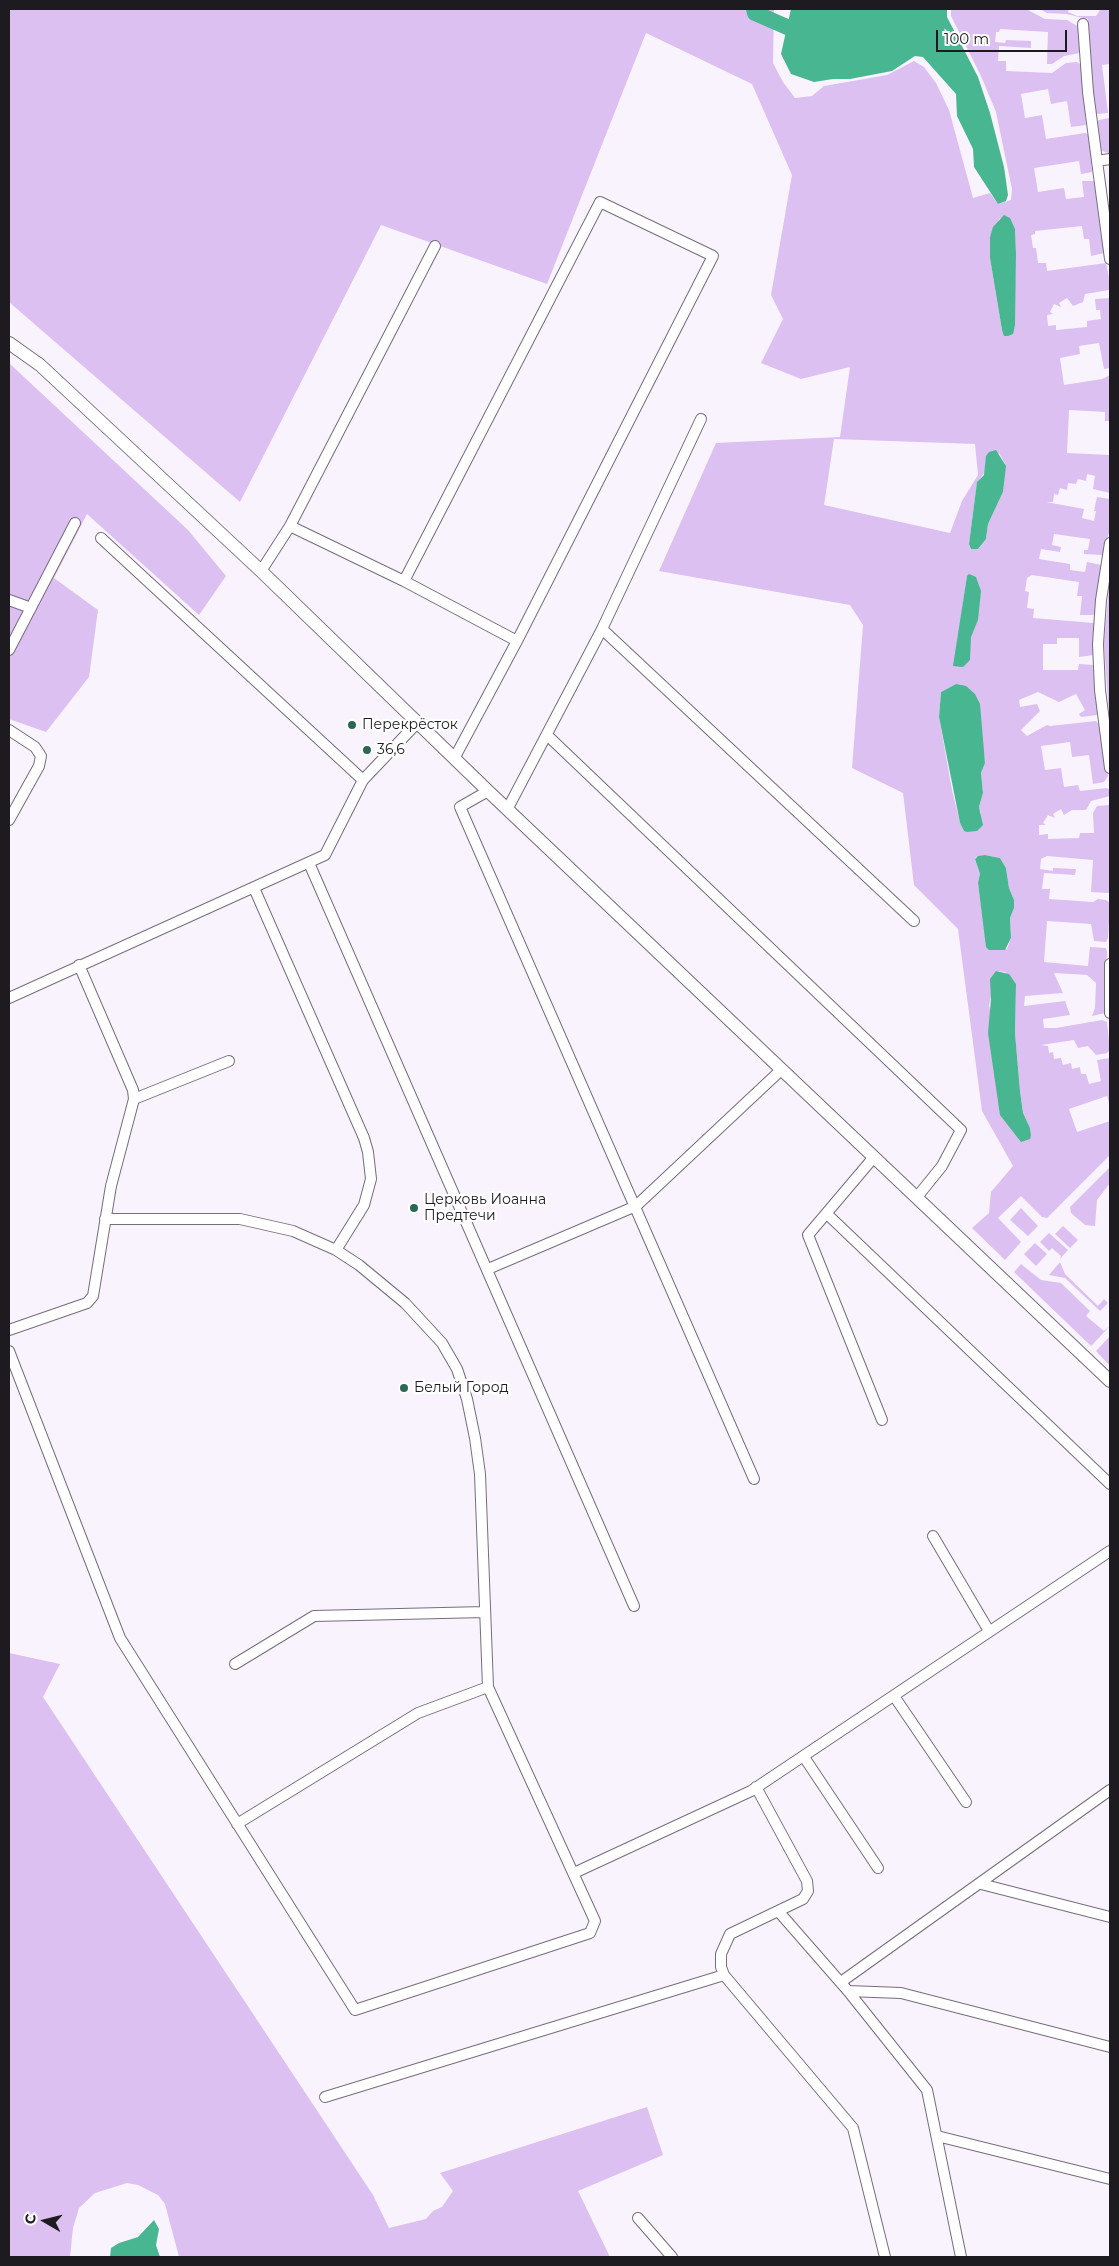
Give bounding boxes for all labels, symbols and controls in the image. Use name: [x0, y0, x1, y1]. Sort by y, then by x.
scale bar: [939, 20, 1070, 52]
text: 100 m: [944, 29, 989, 48]
place label: Перекрёсток: [362, 717, 458, 733]
marker: Перекрёсток: [346, 719, 358, 731]
place label: 36,6: [377, 742, 405, 758]
marker: 36,6: [361, 744, 373, 756]
place label: Церковь Иоанна Предтечи: [424, 1192, 546, 1224]
marker: Церковь Иоанна Предтечи: [408, 1202, 420, 1214]
place label: Белый Город: [414, 1380, 509, 1396]
marker: Белый Город: [398, 1382, 410, 1394]
north arrow: [20, 2196, 70, 2246]
text: С: [21, 2213, 40, 2225]

